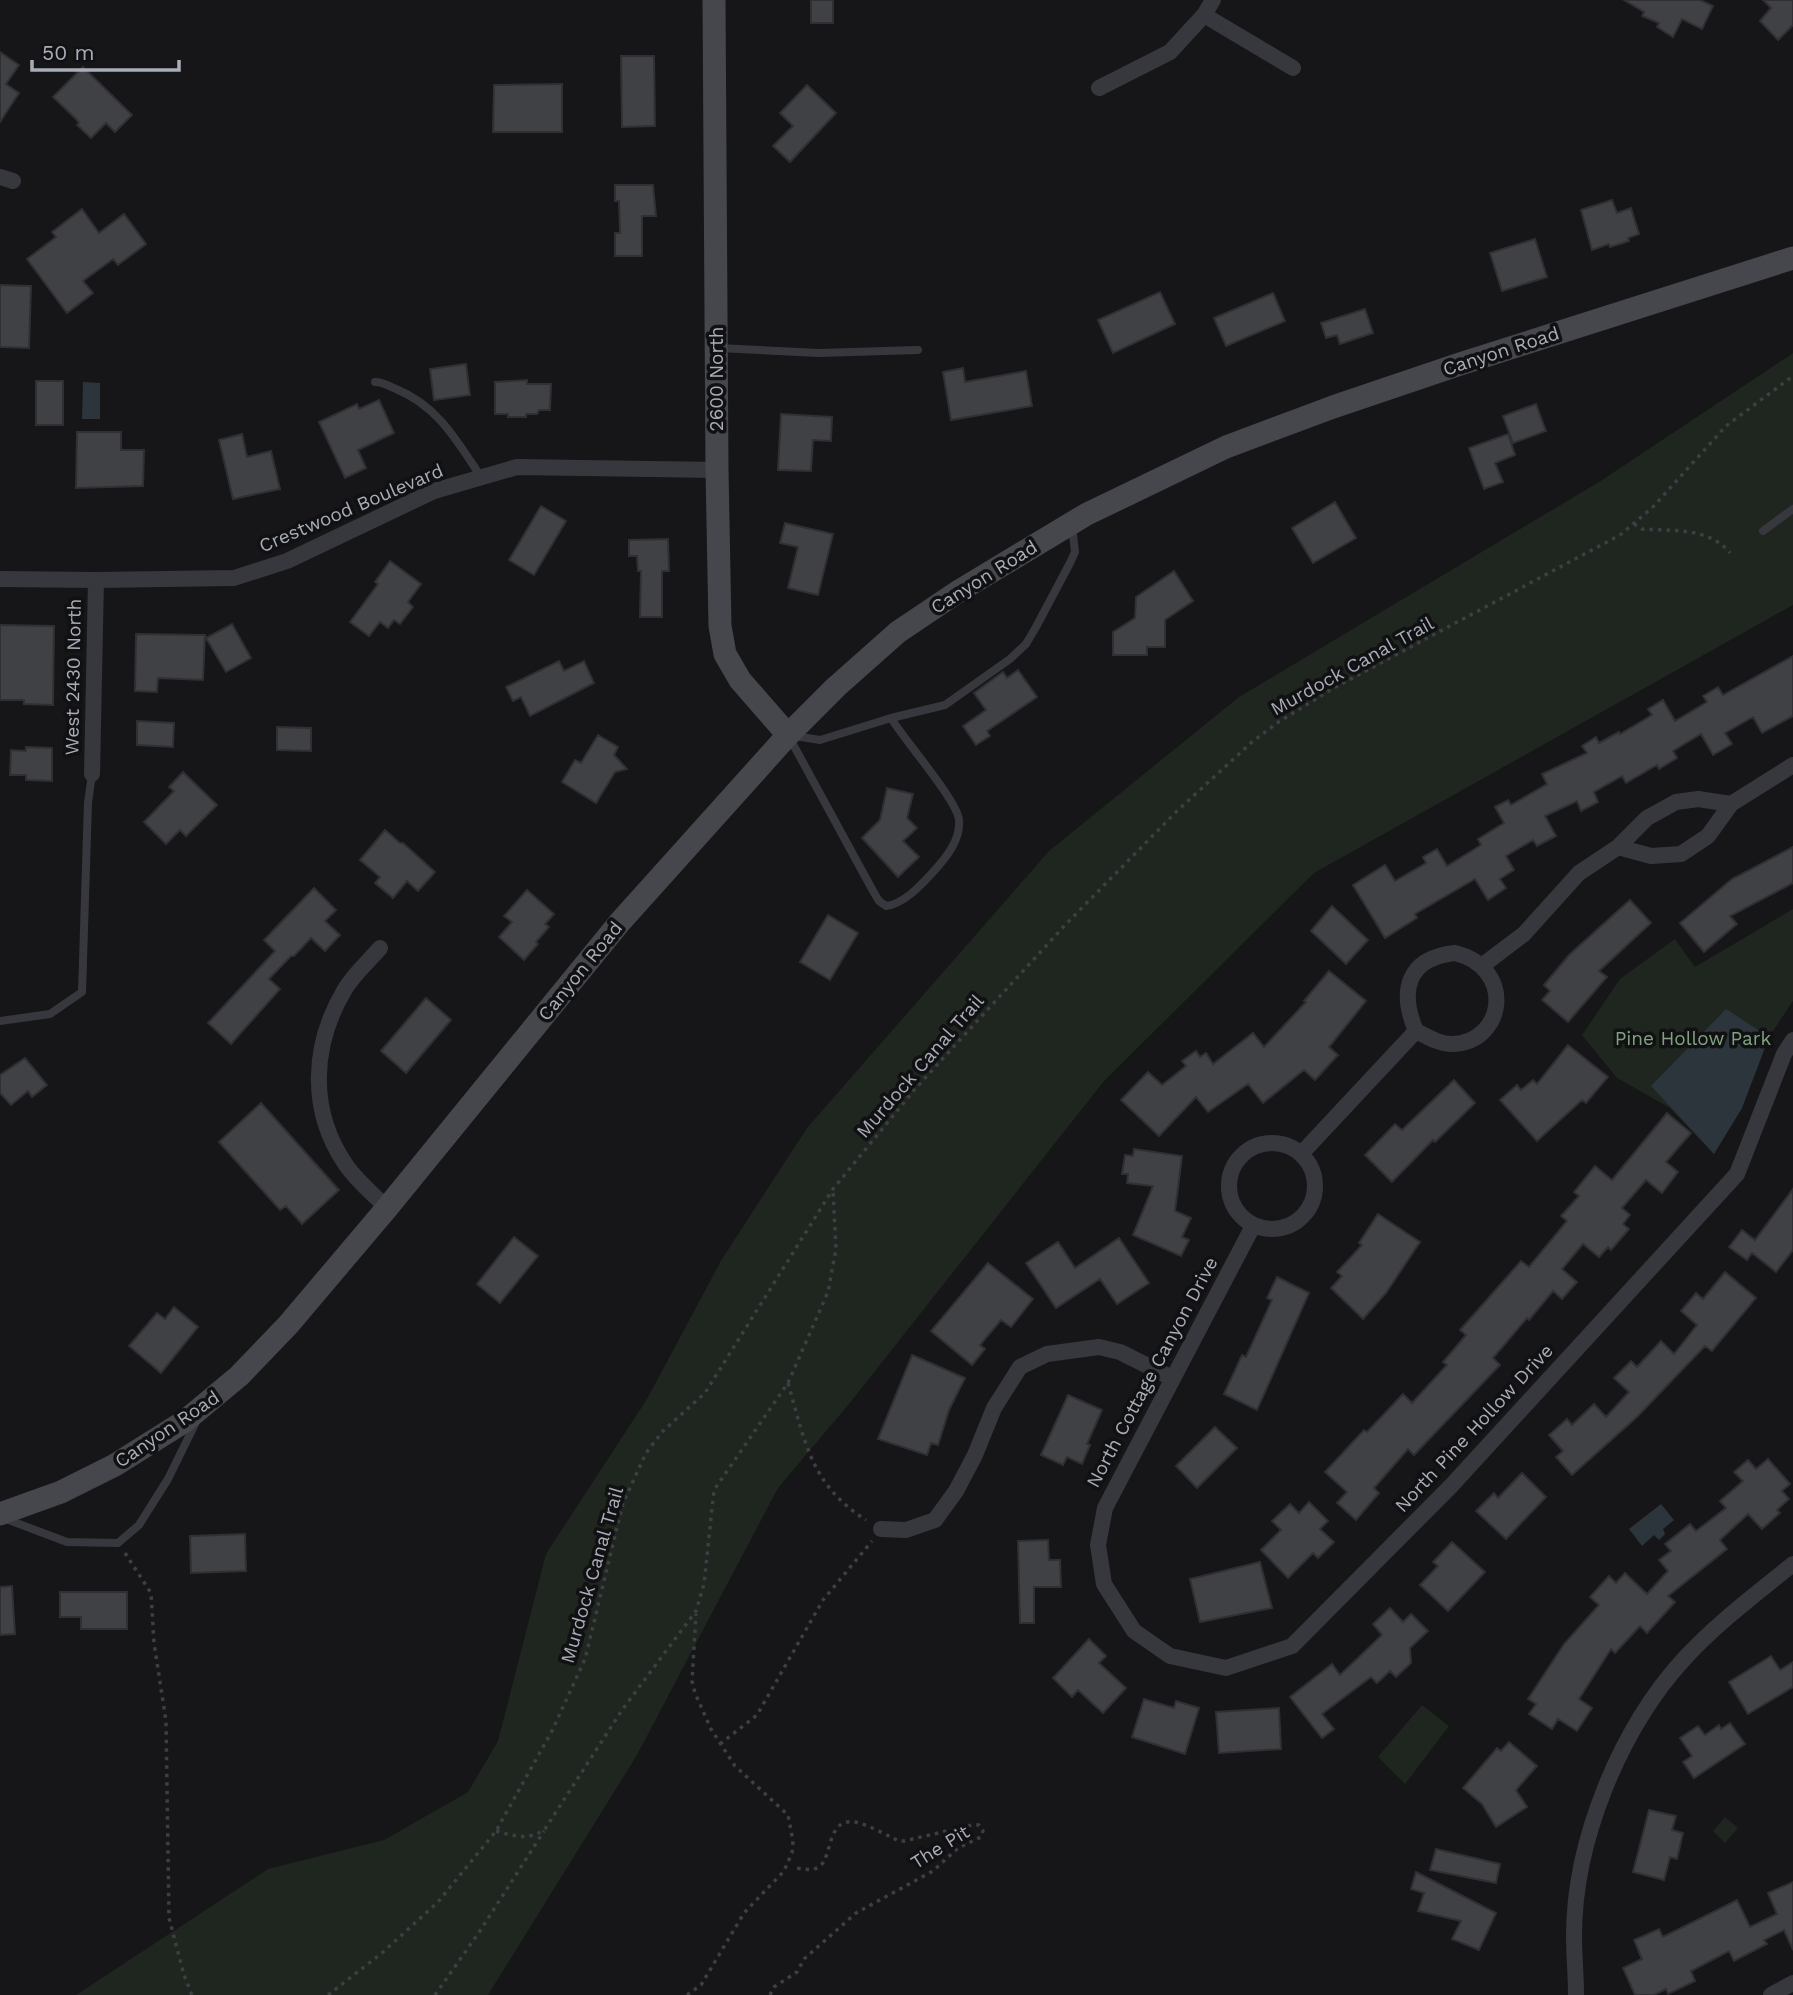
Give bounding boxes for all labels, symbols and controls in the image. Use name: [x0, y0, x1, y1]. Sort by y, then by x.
scale bar: [32, 28, 178, 72]
text: 50 m: [42, 40, 94, 65]
street label: Canyon Road: [1440, 321, 1562, 381]
street label: 2600 North: [705, 327, 728, 431]
street label: Crestwood Boulevard: [255, 459, 447, 557]
street label: Canyon Road: [927, 535, 1041, 619]
street label: West 2430 North: [60, 598, 86, 756]
street label: Murdock Canal Trail: [1267, 612, 1438, 720]
street label: Canyon Road: [533, 917, 627, 1025]
street label: Murdock Canal Trail: [851, 989, 989, 1143]
park label: Pine Hollow Park: [1615, 1027, 1772, 1050]
street label: North Cottage Canyon Drive: [1081, 1253, 1223, 1491]
street label: North Pine Hollow Drive: [1390, 1339, 1558, 1517]
street label: Canyon Road: [110, 1386, 224, 1472]
street label: Murdock Canal Trail: [556, 1484, 628, 1666]
street label: The Pit: [906, 1820, 974, 1874]

